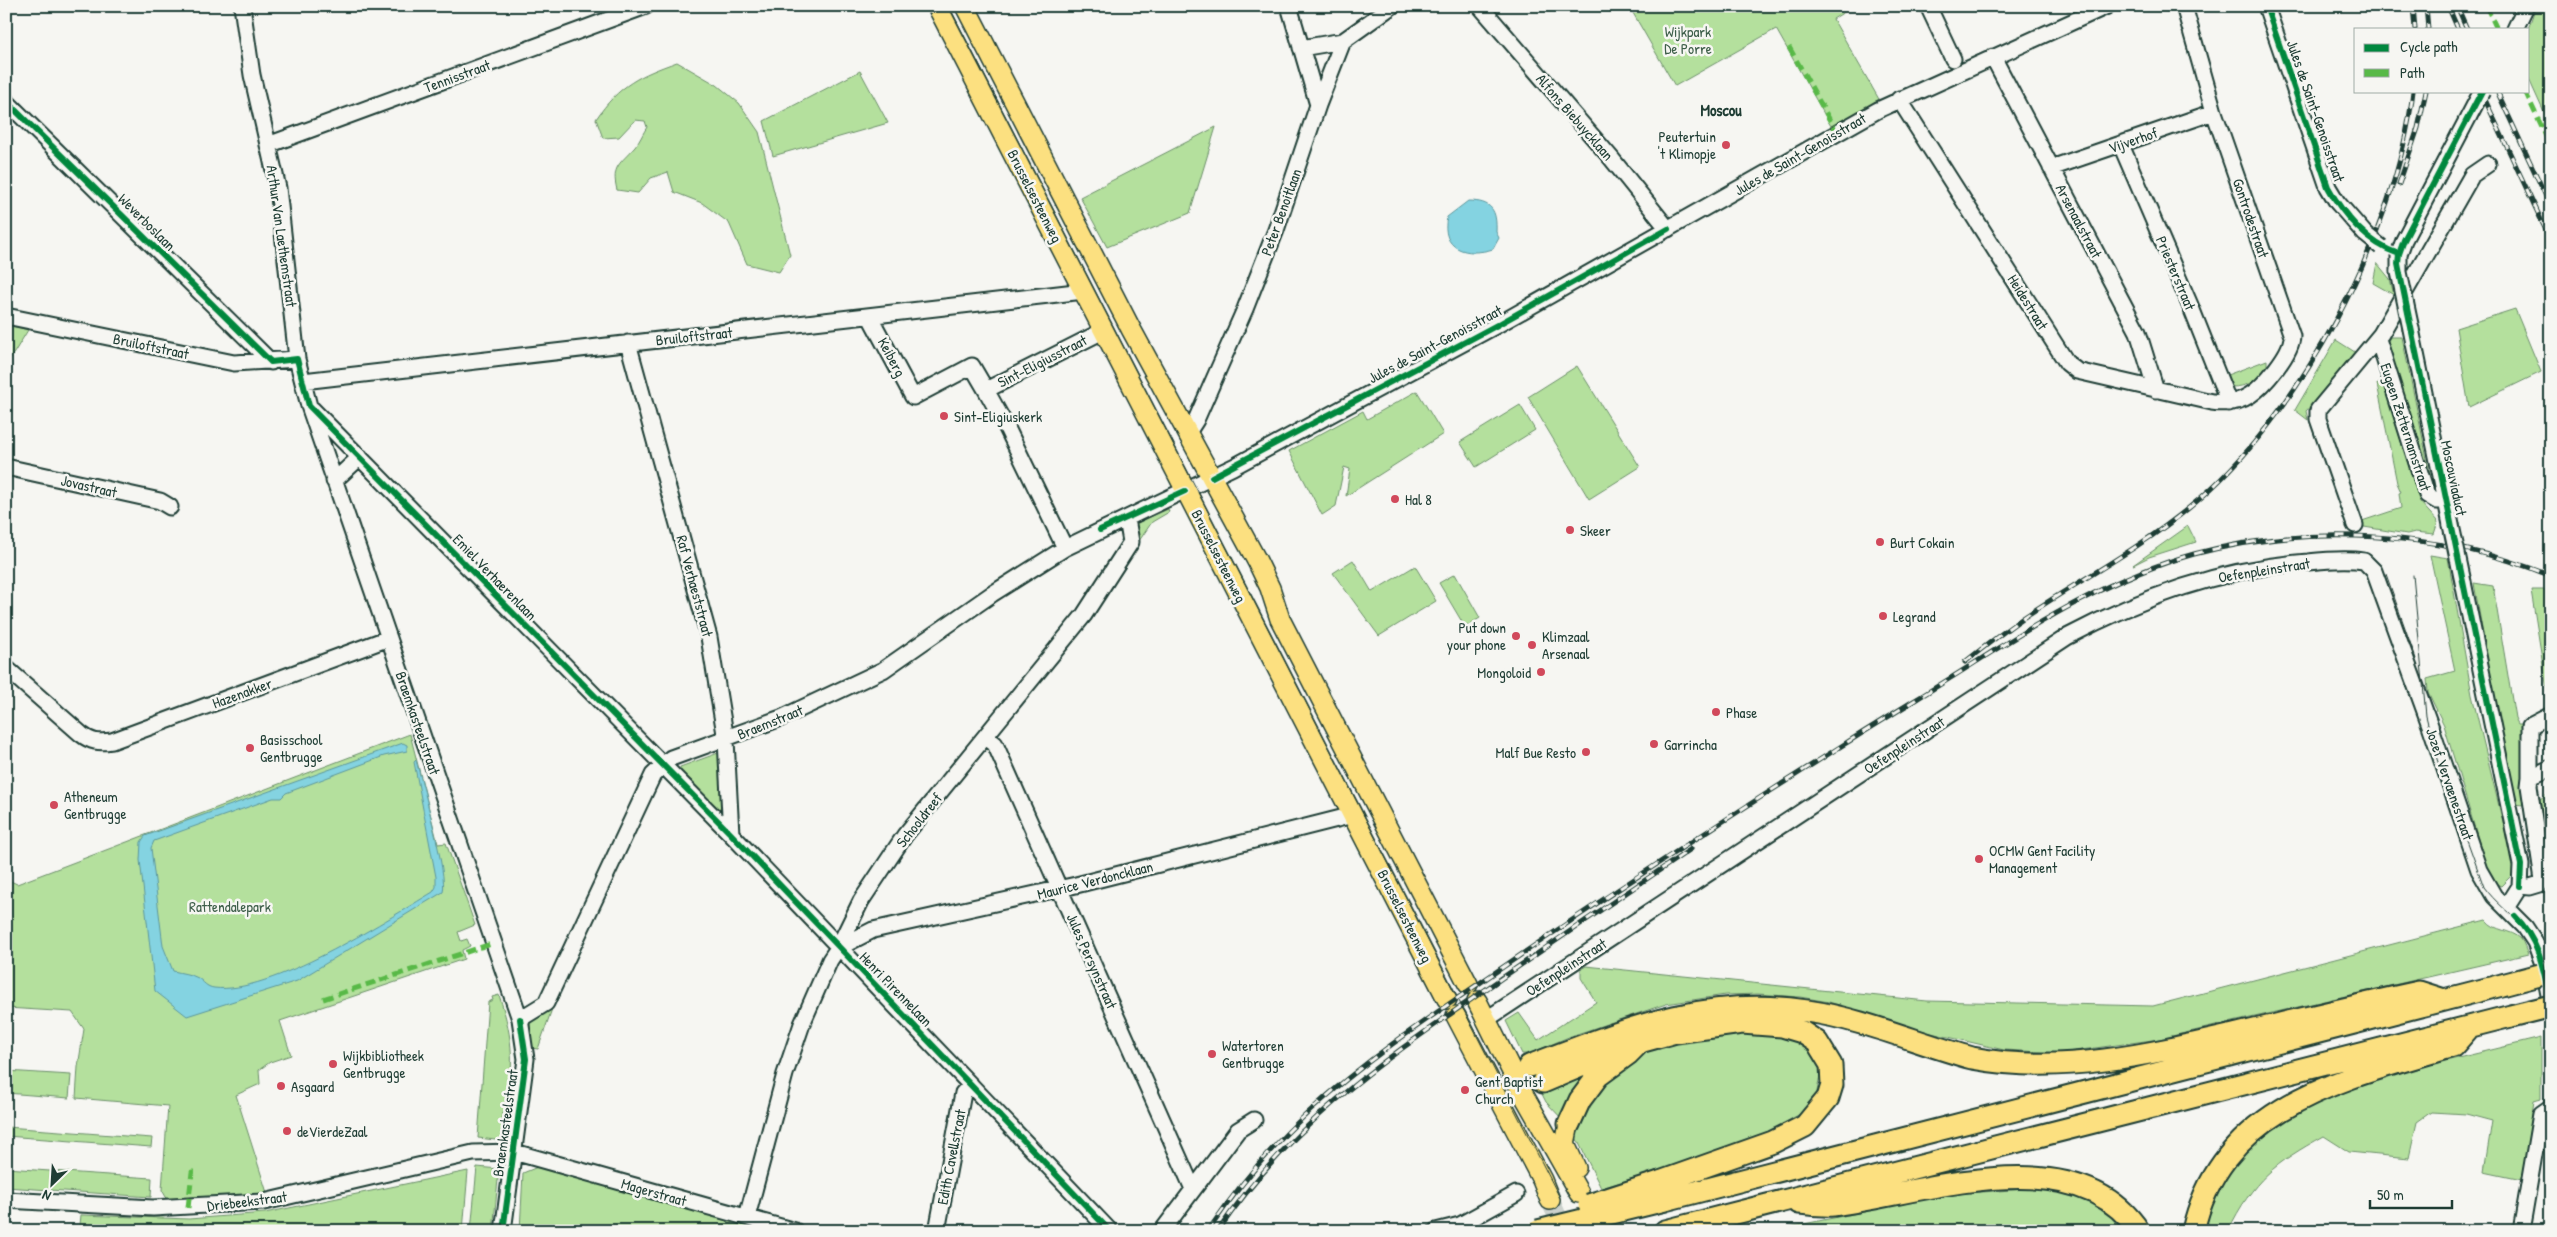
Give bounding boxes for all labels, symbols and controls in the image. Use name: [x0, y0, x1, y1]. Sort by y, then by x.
park label: Wijkpark De Porre: [1664, 21, 1712, 59]
legend: [2354, 28, 2530, 92]
text: Cycle path: [2400, 36, 2458, 57]
street label: Jules de Saint-Genoisstraat: [2282, 37, 2350, 186]
street label: Tennisstraat: [421, 54, 494, 98]
text: Path: [2400, 62, 2425, 83]
street label: Alfons Biebuycklaan: [1531, 69, 1619, 165]
district label: Moscou: [1700, 99, 1742, 121]
street label: Jules de Saint-Genoisstraat: [1730, 107, 1870, 200]
street label: Vijverhof: [2106, 122, 2161, 158]
place label: Peutertuin 't Klimopje: [1658, 126, 1716, 164]
marker: Peutertuin 't Klimopje: [1720, 139, 1732, 151]
street label: Brusselsesteenweg: [1003, 146, 1068, 246]
street label: Arthur Van Laethemstraat: [262, 164, 302, 309]
street label: Peter Benoitlaan: [1256, 165, 1307, 258]
street label: Gontrodestraat: [2228, 176, 2275, 261]
street label: Arsenaalstraat: [2051, 180, 2108, 262]
street label: Weverboslaan: [114, 189, 181, 256]
street label: Priesterstraat: [2151, 233, 2201, 314]
street label: Heidestraat: [2003, 270, 2054, 334]
street label: Jules de Saint-Genoisstraat: [1364, 299, 1506, 388]
street label: Bruiloftstraat: [655, 321, 734, 350]
street label: Bruiloftstraat: [111, 328, 192, 364]
street label: Sint-Eligiusstraat: [994, 329, 1091, 393]
street label: Keiberg: [873, 334, 911, 381]
street label: Eugeen Zetternamstraat: [2375, 360, 2437, 495]
place label: Sint-Eligiuskerk: [954, 406, 1042, 427]
marker: Sint-Eligiuskerk: [938, 410, 950, 422]
street label: Moscouviaduct: [2436, 438, 2472, 519]
street label: Jovastraat: [59, 469, 120, 503]
place label: Hal 8: [1405, 489, 1432, 510]
marker: Hal 8: [1389, 493, 1401, 505]
street label: Brusselsesteenweg: [1187, 506, 1252, 606]
place label: Skeer: [1580, 520, 1611, 541]
marker: Skeer: [1564, 524, 1576, 536]
street label: Emiel Verhaerenlaan: [448, 529, 542, 625]
place label: Burt Cokain: [1890, 532, 1955, 553]
street label: Raf Verhaeststraat: [671, 533, 719, 640]
marker: Burt Cokain: [1874, 536, 1886, 548]
street label: Oefenpleinstraat: [2217, 552, 2312, 588]
place label: Legrand: [1893, 606, 1936, 627]
marker: Legrand: [1877, 610, 1889, 622]
place label: Put down your phone: [1447, 617, 1506, 655]
place label: Klimzaal Arsenaal: [1542, 626, 1590, 664]
marker: Put down your phone: [1510, 630, 1522, 642]
marker: Klimzaal Arsenaal: [1526, 639, 1538, 651]
place label: Mongoloid: [1477, 662, 1531, 683]
marker: Mongoloid: [1535, 666, 1547, 678]
street label: Braemkasteelstraat: [390, 669, 446, 778]
street label: Hazenakker: [209, 672, 275, 713]
street label: Braemstraat: [734, 699, 807, 745]
place label: Phase: [1726, 702, 1757, 723]
marker: Phase: [1710, 706, 1722, 718]
street label: Oefenpleinstraat: [1859, 711, 1949, 779]
street label: Jozef Vervaenestraat: [2421, 725, 2479, 844]
place label: Basisschool Gentbrugge: [260, 729, 322, 767]
place label: Garrincha: [1664, 734, 1717, 755]
marker: Garrincha: [1648, 738, 1660, 750]
marker: Basisschool Gentbrugge: [244, 742, 256, 754]
place label: Malf Bue Resto: [1496, 742, 1576, 763]
marker: Malf Bue Resto: [1580, 746, 1592, 758]
place label: Atheneum Gentbrugge: [64, 786, 126, 824]
street label: Schooldreef: [891, 788, 947, 852]
marker: Atheneum Gentbrugge: [48, 799, 60, 811]
place label: OCMW Gent Facility Management: [1989, 840, 2095, 878]
marker: OCMW Gent Facility Management: [1973, 853, 1985, 865]
street label: Maurice Verdoncklaan: [1035, 855, 1155, 905]
street label: Brusselsesteenweg: [1373, 866, 1438, 966]
park label: Rattendalepark: [189, 896, 271, 917]
street label: Jules Persynstraat: [1062, 910, 1123, 1013]
street label: Oefenpleinstraat: [1521, 933, 1611, 1001]
street label: Henri Pirennelaan: [855, 947, 937, 1031]
place label: Watertoren Gentbrugge: [1222, 1035, 1284, 1073]
place label: Wijkbibliotheek Gentbrugge: [343, 1045, 424, 1083]
marker: Watertoren Gentbrugge: [1206, 1048, 1218, 1060]
marker: Wijkbibliotheek Gentbrugge: [327, 1058, 339, 1070]
street label: Braemkasteelstraat: [487, 1067, 523, 1178]
place label: Gent Baptist Church: [1475, 1071, 1544, 1109]
place label: Asgaard: [291, 1076, 334, 1097]
marker: Asgaard: [275, 1080, 287, 1092]
marker: Gent Baptist Church: [1459, 1084, 1471, 1096]
street label: Edith Cavellstraat: [931, 1107, 971, 1207]
place label: deVierdeZaal: [297, 1121, 368, 1142]
marker: deVierdeZaal: [281, 1125, 293, 1137]
north arrow: [28, 1160, 78, 1210]
street label: Magerstraat: [619, 1173, 690, 1212]
scale bar: [2370, 1177, 2452, 1209]
text: 50 m: [2377, 1184, 2404, 1205]
text: N: [38, 1186, 54, 1206]
street label: Driebeekstraat: [206, 1186, 289, 1216]

